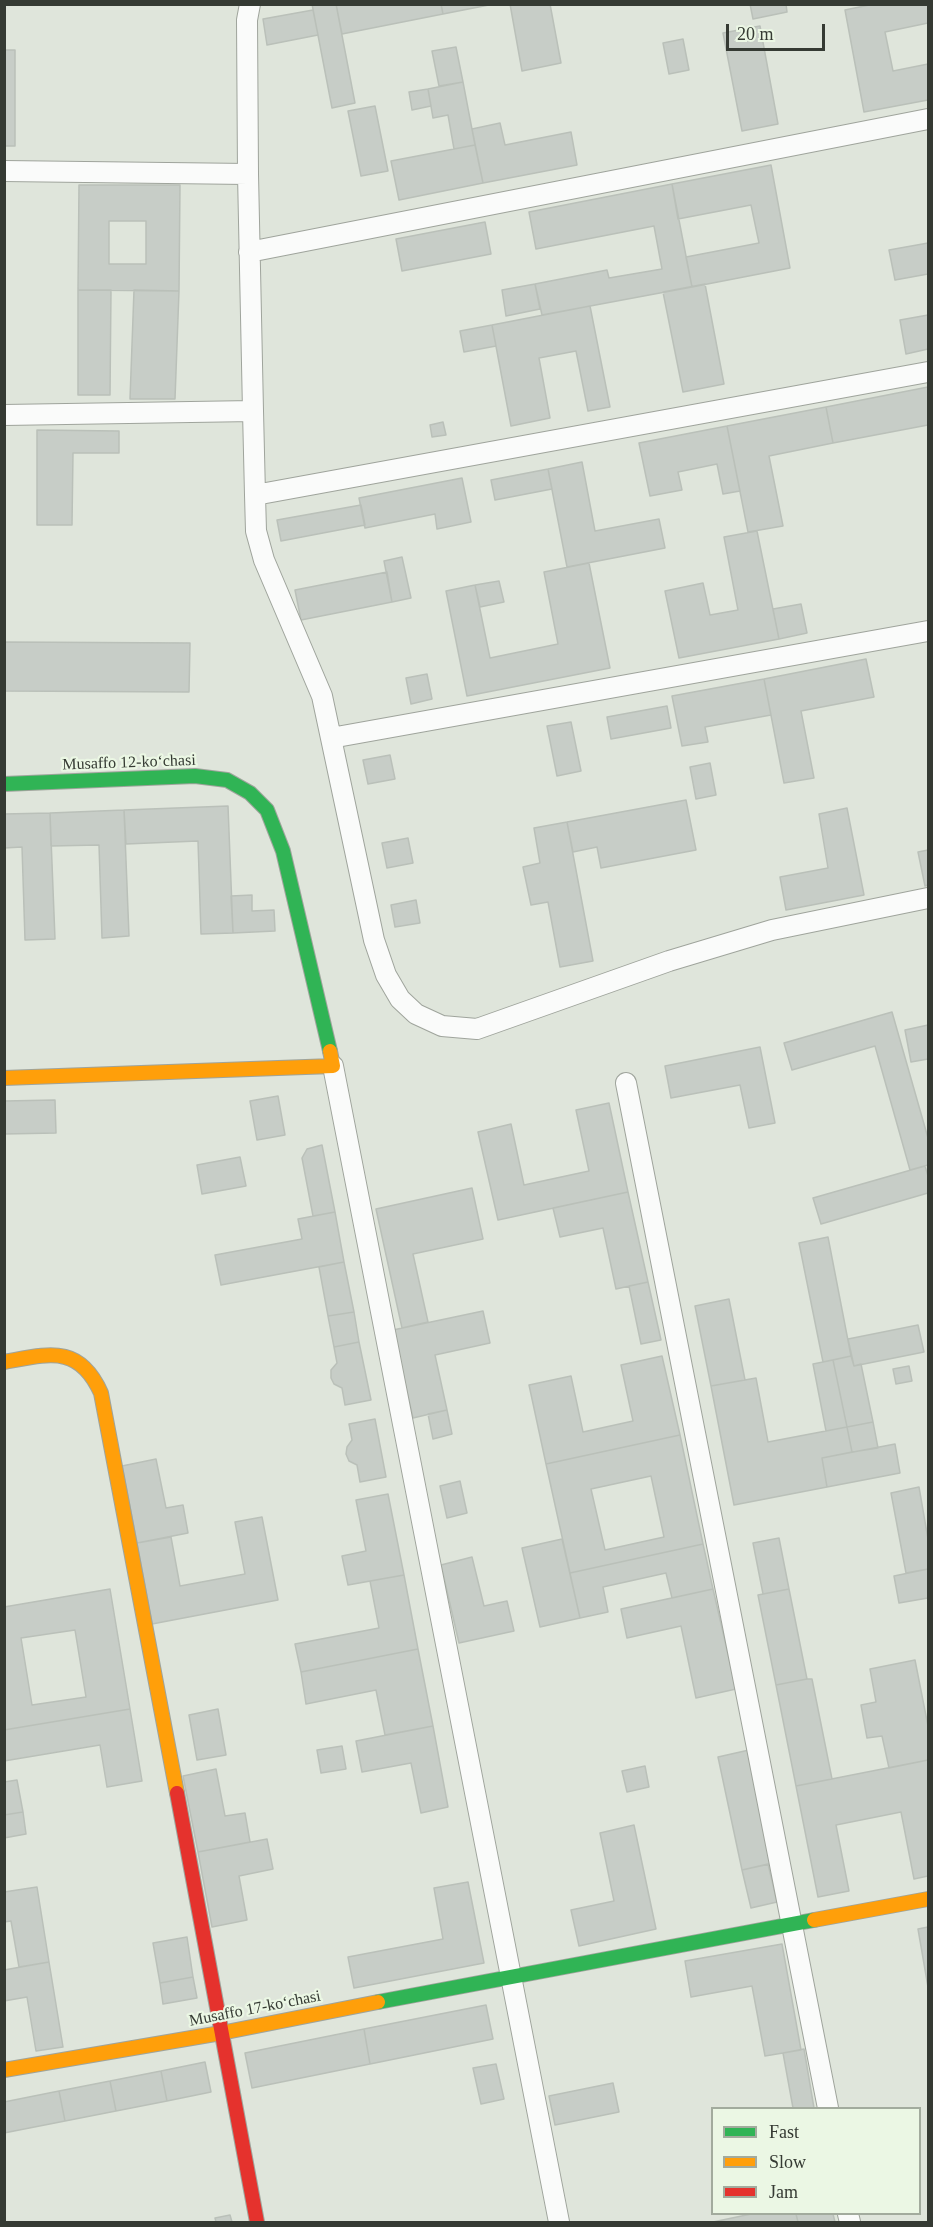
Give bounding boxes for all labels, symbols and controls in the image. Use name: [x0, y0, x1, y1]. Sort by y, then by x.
scale bar: [729, 12, 828, 50]
text: 20 m: [737, 24, 774, 44]
street label: Musaffo 12-koʻchasi: [62, 751, 196, 775]
street label: Musaffo 17-koʻchasi: [188, 1987, 322, 2031]
legend: [711, 2107, 921, 2215]
text: Fast: [769, 2122, 799, 2142]
text: Slow: [769, 2152, 806, 2172]
text: Jam: [769, 2182, 798, 2202]

